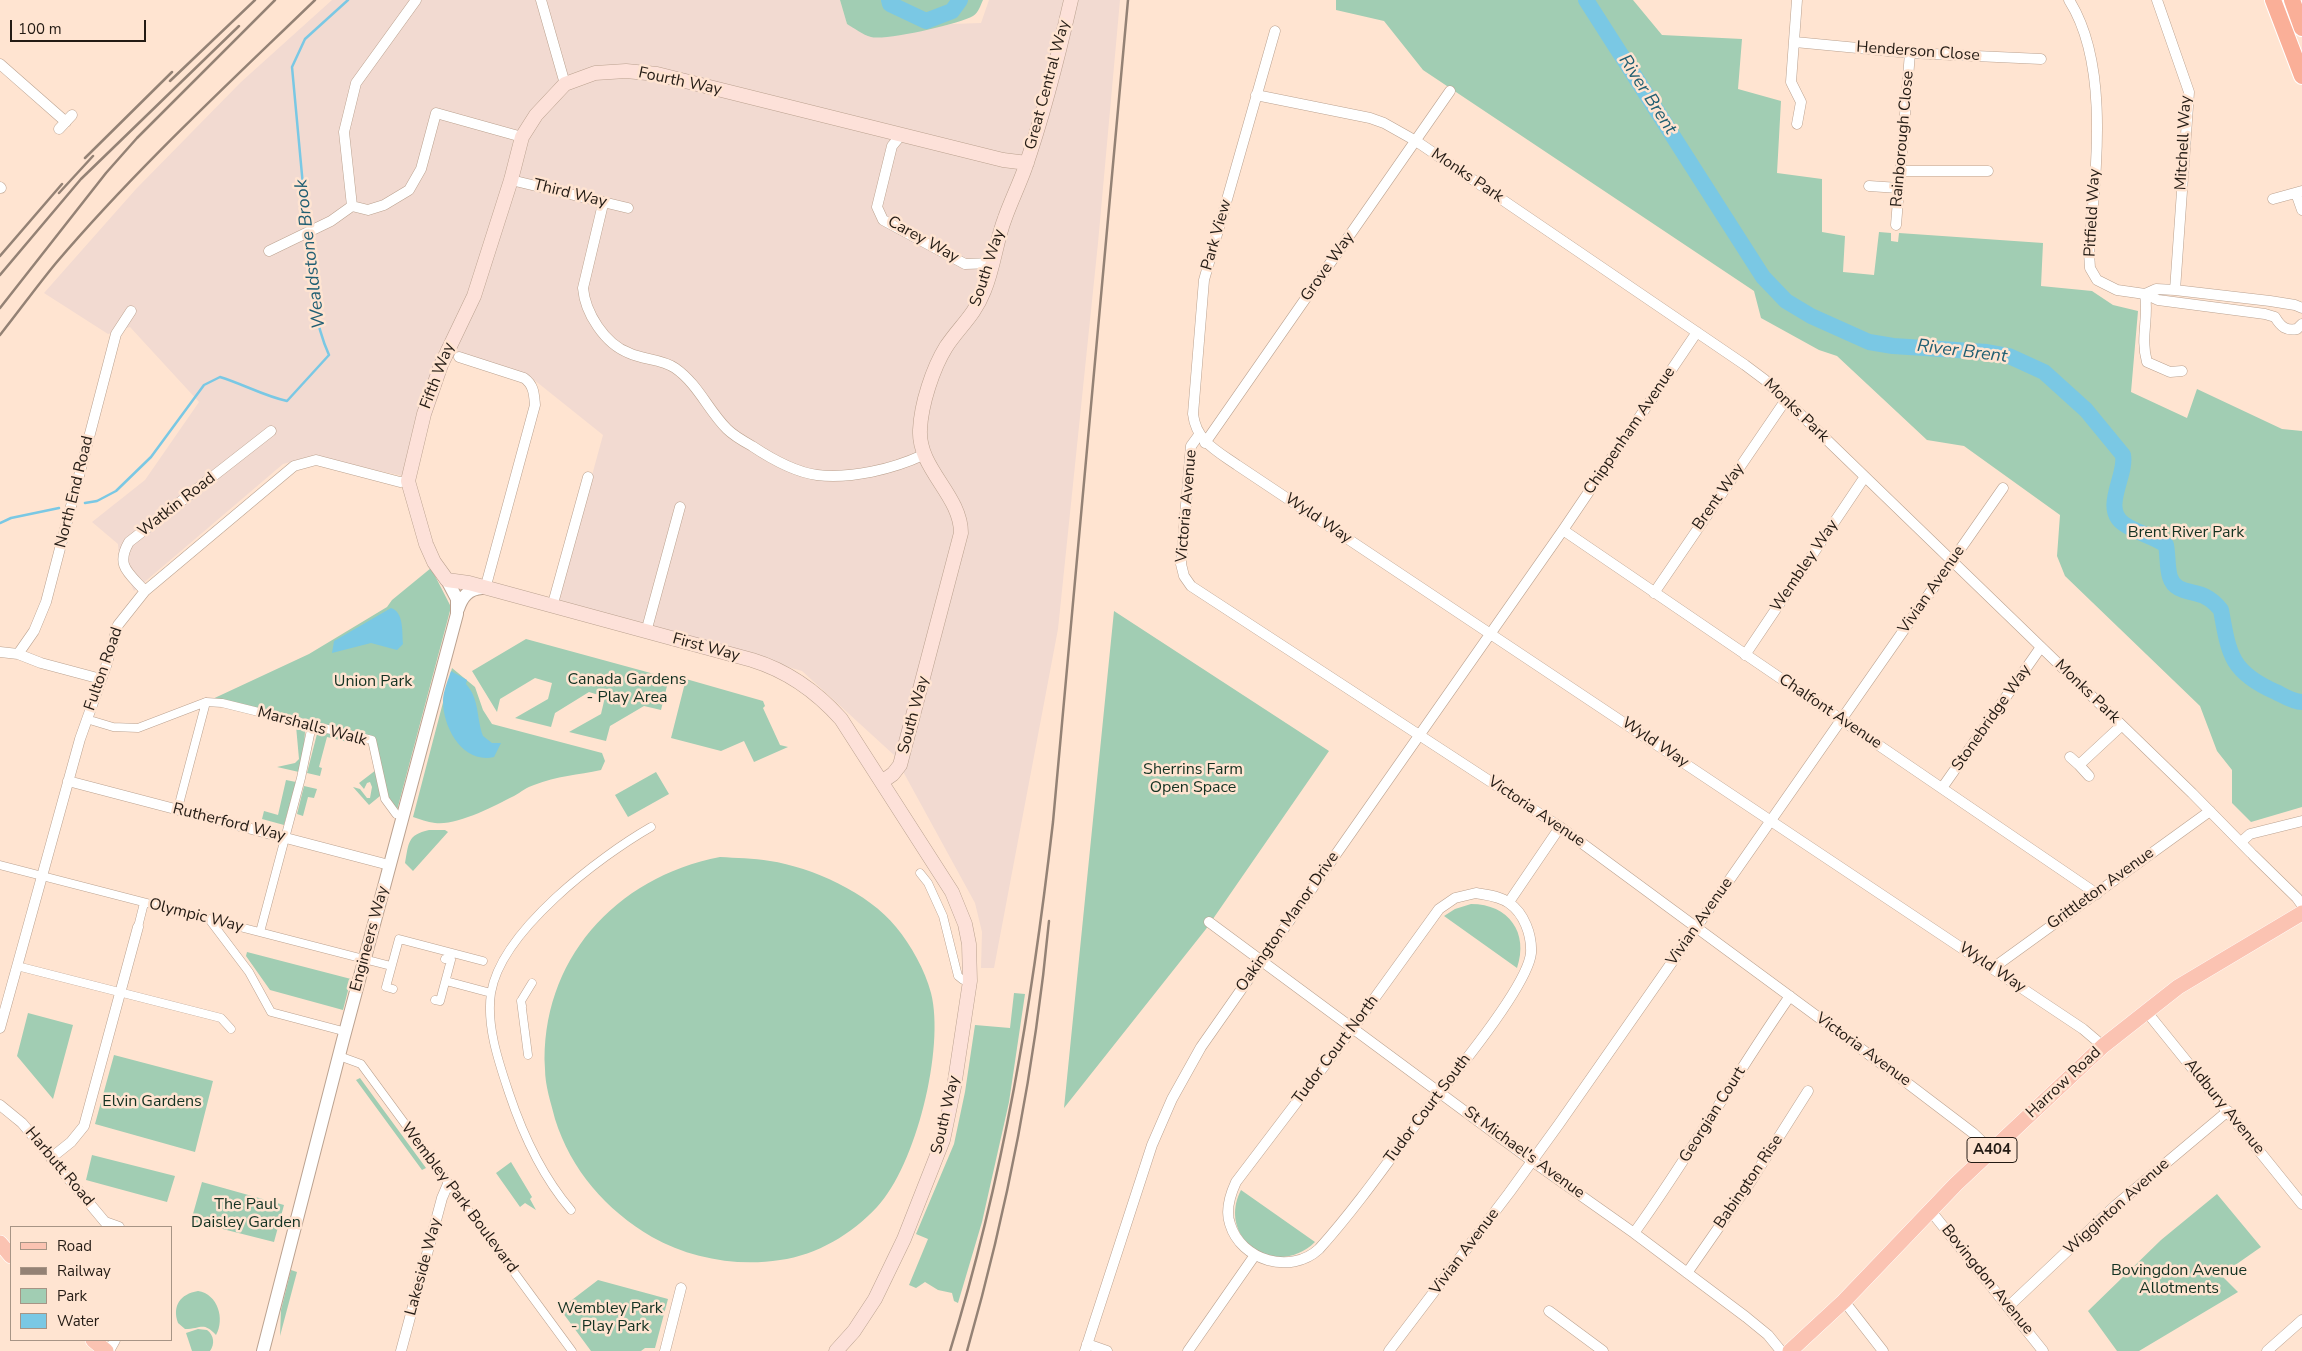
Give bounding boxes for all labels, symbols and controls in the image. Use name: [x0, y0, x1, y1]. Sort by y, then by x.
scale bar: [12, 10, 149, 42]
street label: Great Central Way: [1021, 18, 1075, 152]
text: 100 m: [18, 19, 62, 39]
street label: Henderson Close: [1856, 38, 1980, 66]
water label: River Brent: [1613, 51, 1681, 139]
street label: Fourth Way: [637, 64, 723, 100]
street label: Rainborough Close: [1887, 70, 1919, 208]
street label: Mitchell Way: [2172, 95, 2196, 191]
street label: Monks Park: [1427, 145, 1507, 207]
street label: Pitfield Way: [2081, 168, 2105, 258]
street label: Third Way: [531, 176, 609, 212]
water label: Wealdstone Brook: [291, 178, 331, 330]
street label: Park View: [1198, 197, 1236, 273]
street label: Carey Way: [884, 213, 962, 267]
street label: South Way: [967, 227, 1009, 309]
street label: Grove Way: [1297, 229, 1359, 305]
water label: River Brent: [1916, 336, 2008, 368]
street label: Fifth Way: [417, 340, 459, 412]
street label: Chippenham Avenue: [1580, 364, 1680, 498]
street label: Monks Park: [1759, 375, 1833, 447]
street label: North End Road: [52, 434, 98, 550]
street label: Victoria Avenue: [1173, 449, 1201, 563]
street label: Brent Way: [1689, 460, 1749, 534]
street label: Watkin Road: [134, 469, 220, 541]
street label: Wyld Way: [1281, 490, 1355, 548]
street label: Wembley Way: [1767, 516, 1843, 616]
park label: Brent River Park: [2128, 523, 2244, 543]
street label: Vivian Avenue: [1895, 542, 1969, 638]
street label: Fulton Road: [81, 625, 127, 713]
street label: First Way: [670, 630, 742, 666]
street label: Monks Park: [2050, 656, 2124, 728]
street label: Stonebridge Way: [1948, 661, 2036, 775]
park label: Canada Gardens - Play Area: [568, 670, 686, 708]
street label: Chalfont Avenue: [1775, 670, 1885, 754]
park label: Union Park: [334, 672, 412, 692]
street label: South Way: [894, 674, 934, 756]
street label: Marshalls Walk: [255, 703, 369, 751]
street label: Wyld Way: [1618, 714, 1692, 772]
park label: Sherrins Farm Open Space: [1143, 760, 1243, 798]
street label: Victoria Avenue: [1484, 772, 1588, 852]
street label: Rutherford Way: [171, 800, 287, 846]
street label: Grittleton Avenue: [2044, 844, 2158, 934]
street label: Oakington Manor Drive: [1232, 848, 1344, 996]
street label: Vivian Avenue: [1663, 874, 1737, 970]
street label: Engineers Way: [347, 884, 393, 994]
street label: Olympic Way: [147, 895, 245, 937]
street label: Wyld Way: [1955, 939, 2029, 997]
street label: Tudor Court North: [1289, 992, 1383, 1108]
street label: Victoria Avenue: [1812, 1009, 1914, 1091]
street label: Harrow Road: [2023, 1043, 2105, 1123]
street label: Tudor Court South: [1381, 1051, 1475, 1167]
street label: Aldbury Avenue: [2180, 1056, 2268, 1158]
street label: Georgian Court: [1676, 1064, 1750, 1166]
street label: South Way: [928, 1074, 964, 1156]
park label: Elvin Gardens: [102, 1092, 202, 1112]
street label: St Michael's Avenue: [1460, 1103, 1588, 1203]
street label: Wembley Park Boulevard: [396, 1119, 522, 1277]
street label: Harbutt Road: [20, 1124, 98, 1210]
street label: Babington Rise: [1711, 1131, 1787, 1233]
road number: A404: [1967, 1138, 2017, 1162]
street label: Wigginton Avenue: [2060, 1155, 2174, 1259]
park label: The Paul Daisley Garden: [191, 1195, 301, 1233]
street label: Vivian Avenue: [1426, 1205, 1504, 1299]
street label: Lakeside Way: [402, 1216, 446, 1318]
street label: Bovingdon Avenue: [1937, 1221, 2037, 1339]
legend: [10, 1226, 172, 1341]
text: Road: [57, 1236, 92, 1256]
text: Railway: [57, 1261, 111, 1281]
park label: Bovingdon Avenue Allotments: [2111, 1261, 2247, 1299]
text: Park: [57, 1286, 87, 1306]
park label: Wembley Park - Play Park: [557, 1299, 663, 1337]
text: Water: [57, 1311, 99, 1331]

